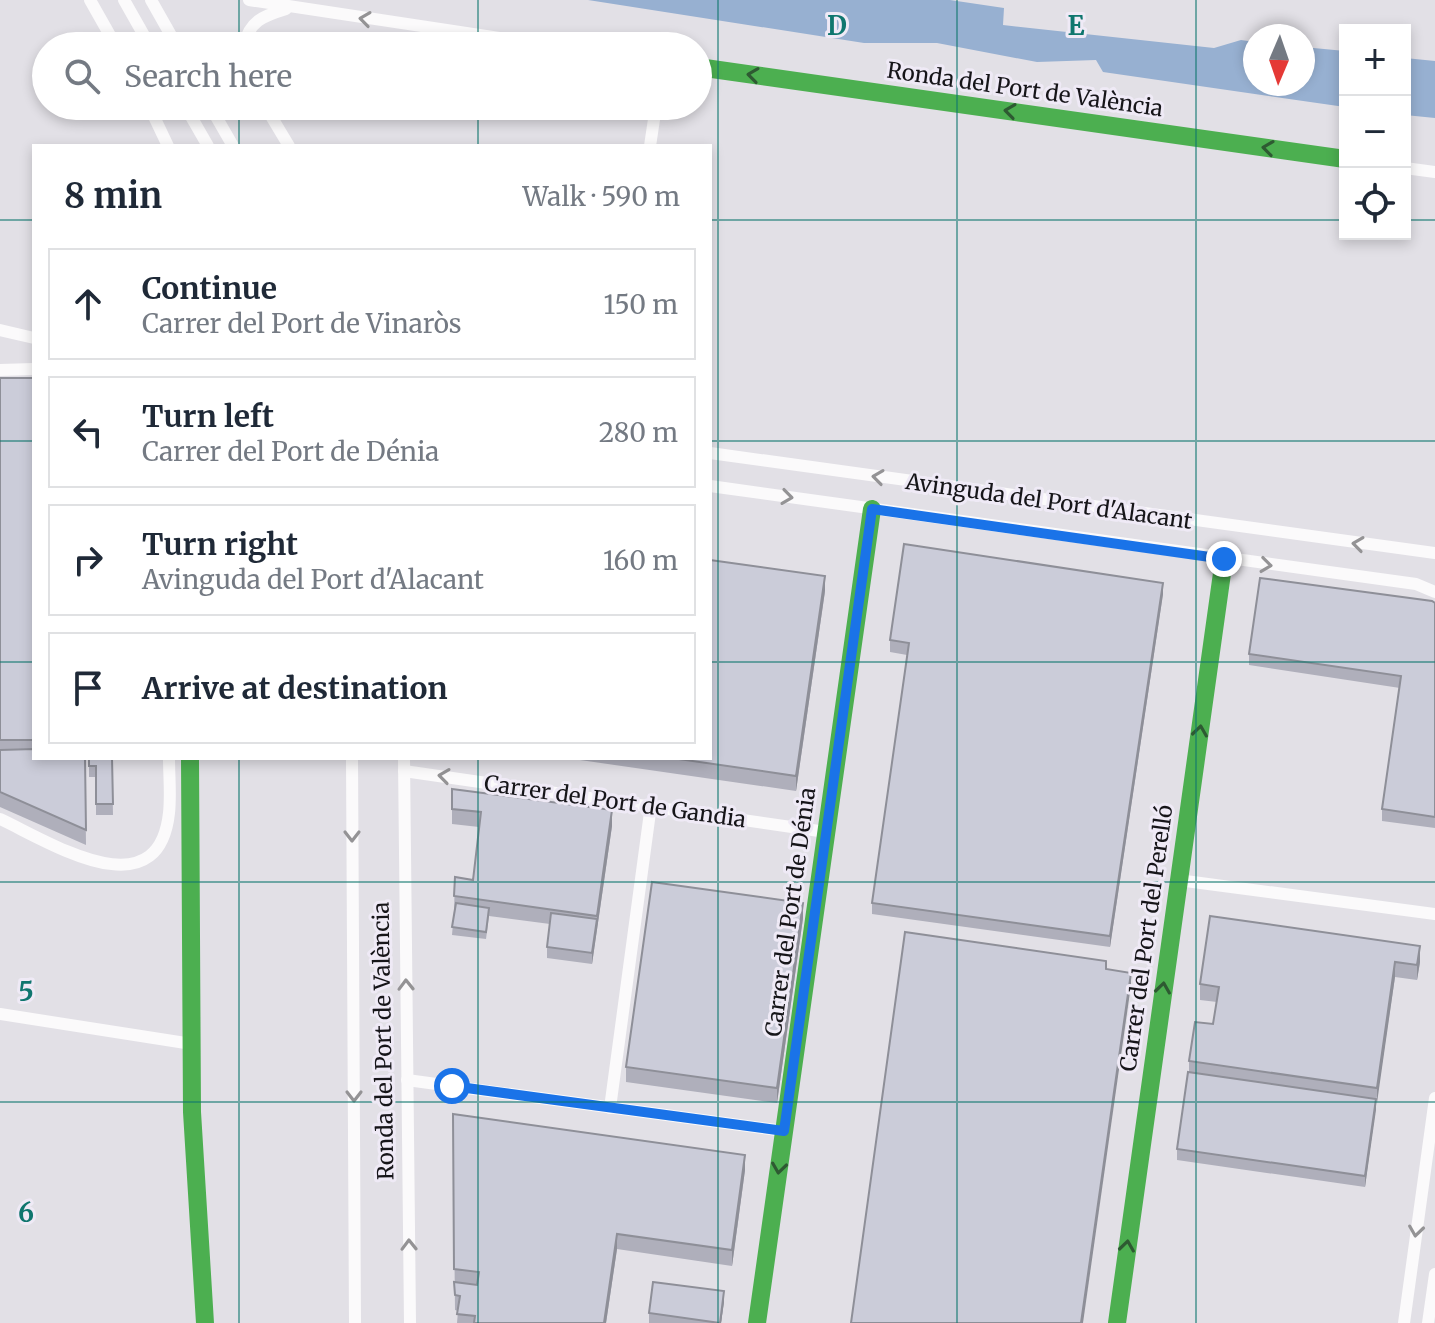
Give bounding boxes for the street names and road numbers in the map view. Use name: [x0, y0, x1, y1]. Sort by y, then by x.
street label: Ronda del Port de València: [885, 56, 1165, 122]
street label: Avinguda del Port d'Alacant: [903, 467, 1195, 535]
street label: Carrer del Port de Gandia: [482, 769, 748, 833]
street label: Carrer del Port de Dénia: [759, 785, 821, 1038]
street label: Carrer del Port del Perelló: [1113, 803, 1179, 1073]
street label: Ronda del Port de València: [367, 901, 399, 1180]

